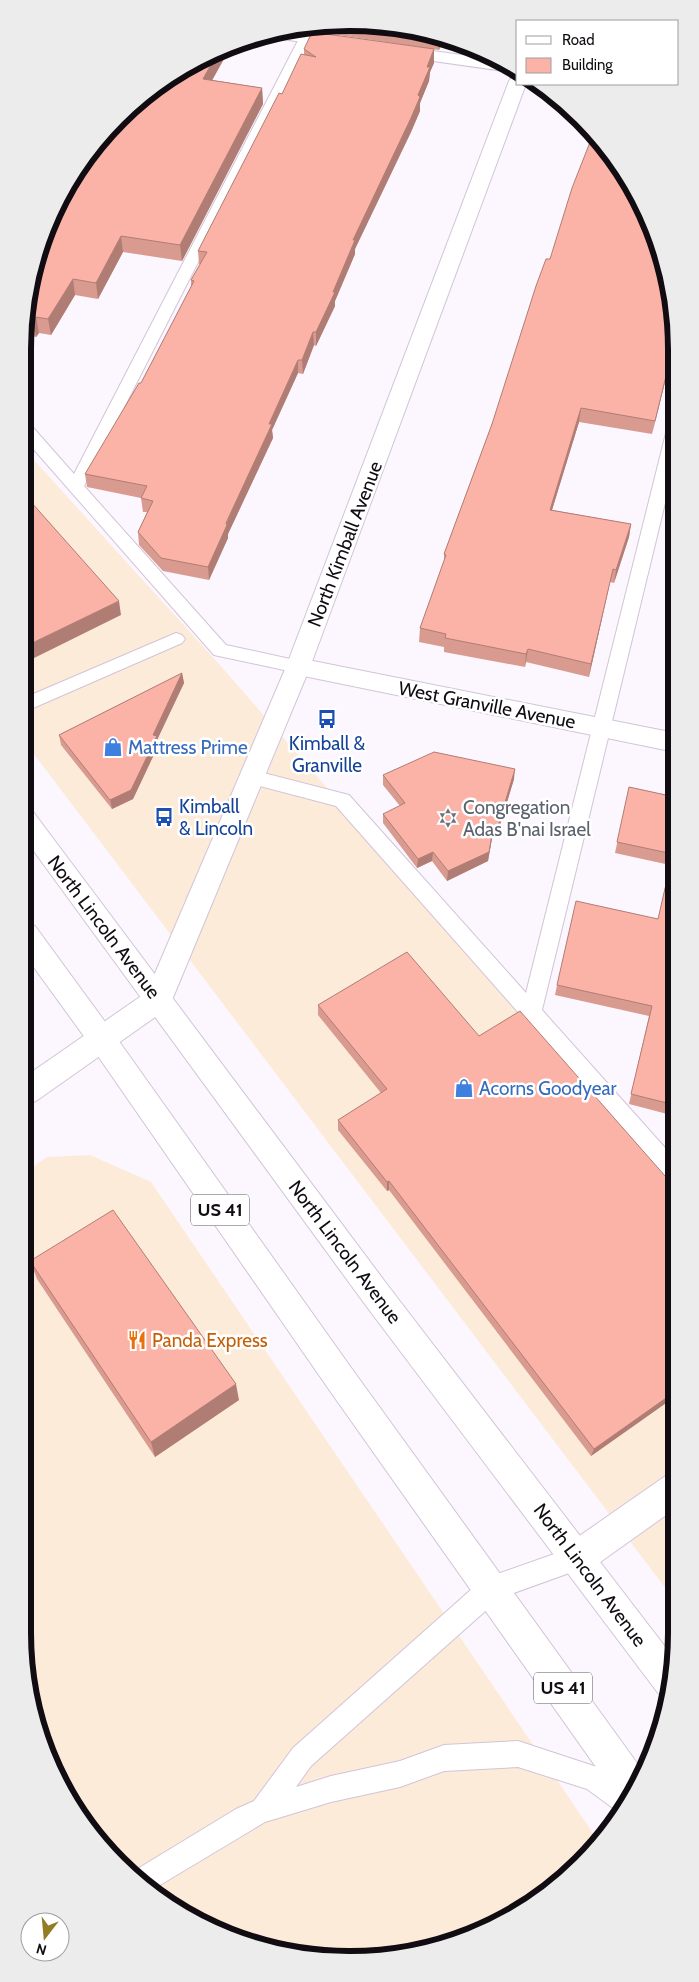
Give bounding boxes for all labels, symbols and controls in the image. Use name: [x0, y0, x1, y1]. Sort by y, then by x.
legend: [516, 20, 679, 85]
text: Road: [562, 31, 595, 49]
text: Building: [562, 56, 613, 74]
street label: North Kimball Avenue: [303, 458, 387, 630]
street label: West Granville Avenue: [396, 677, 578, 734]
bus stop icon: Kimball & Granville: [316, 708, 338, 730]
place label: Kimball & Granville: [289, 732, 366, 777]
shop icon: Mattress Prime: [102, 736, 124, 758]
place label: Mattress Prime: [128, 736, 248, 759]
place label: Kimball & Lincoln: [179, 795, 253, 840]
place label: Congregation Adas B'nai Israel: [463, 796, 591, 841]
bus stop icon: Kimball & Lincoln: [153, 806, 175, 828]
synagogue icon: Congregation Adas B'nai Israel: [437, 807, 459, 829]
street label: North Lincoln Avenue: [43, 851, 165, 1003]
shop icon: Acorns Goodyear: [453, 1077, 475, 1099]
place label: Acorns Goodyear: [479, 1077, 617, 1100]
street label: North Lincoln Avenue: [284, 1176, 406, 1328]
road number: US 41: [191, 1194, 249, 1226]
restaurant icon: Panda Express: [126, 1329, 148, 1351]
place label: Panda Express: [152, 1329, 268, 1352]
street label: North Lincoln Avenue: [529, 1499, 651, 1651]
road number: US 41: [534, 1672, 592, 1704]
north arrow: [20, 1912, 70, 1962]
text: N: [34, 1939, 49, 1960]

